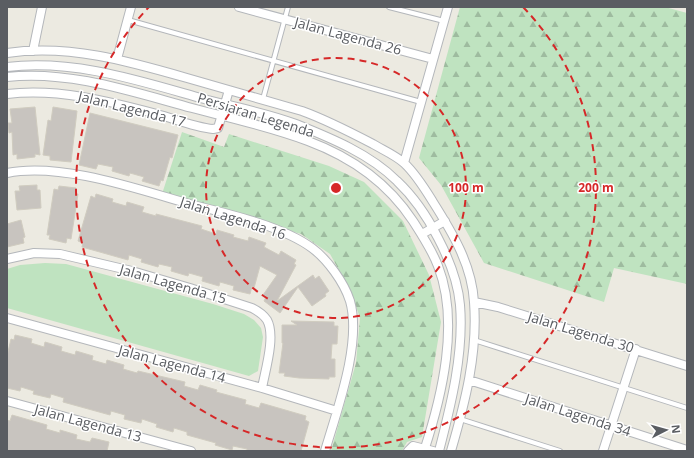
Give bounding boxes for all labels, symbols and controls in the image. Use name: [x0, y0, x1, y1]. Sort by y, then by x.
street label: Jalan Lagenda 26: [291, 12, 404, 59]
street label: Jalan Lagenda 17: [74, 85, 188, 131]
street label: Persiaran Legenda: [195, 88, 317, 141]
text: 100 m: [448, 179, 484, 196]
text: 200 m: [578, 179, 614, 196]
centre of rings: [329, 181, 343, 195]
street label: Jalan Lagenda 16: [176, 191, 288, 244]
street label: Jalan Lagenda 15: [116, 259, 229, 308]
street label: Jalan Lagenda 30: [524, 306, 637, 357]
street label: Jalan Lagenda 14: [115, 340, 228, 387]
street label: Jalan Lagenda 34: [521, 388, 633, 441]
street label: Jalan Lagenda 13: [31, 399, 144, 446]
north arrow: [646, 410, 686, 450]
text: N: [669, 424, 684, 434]

